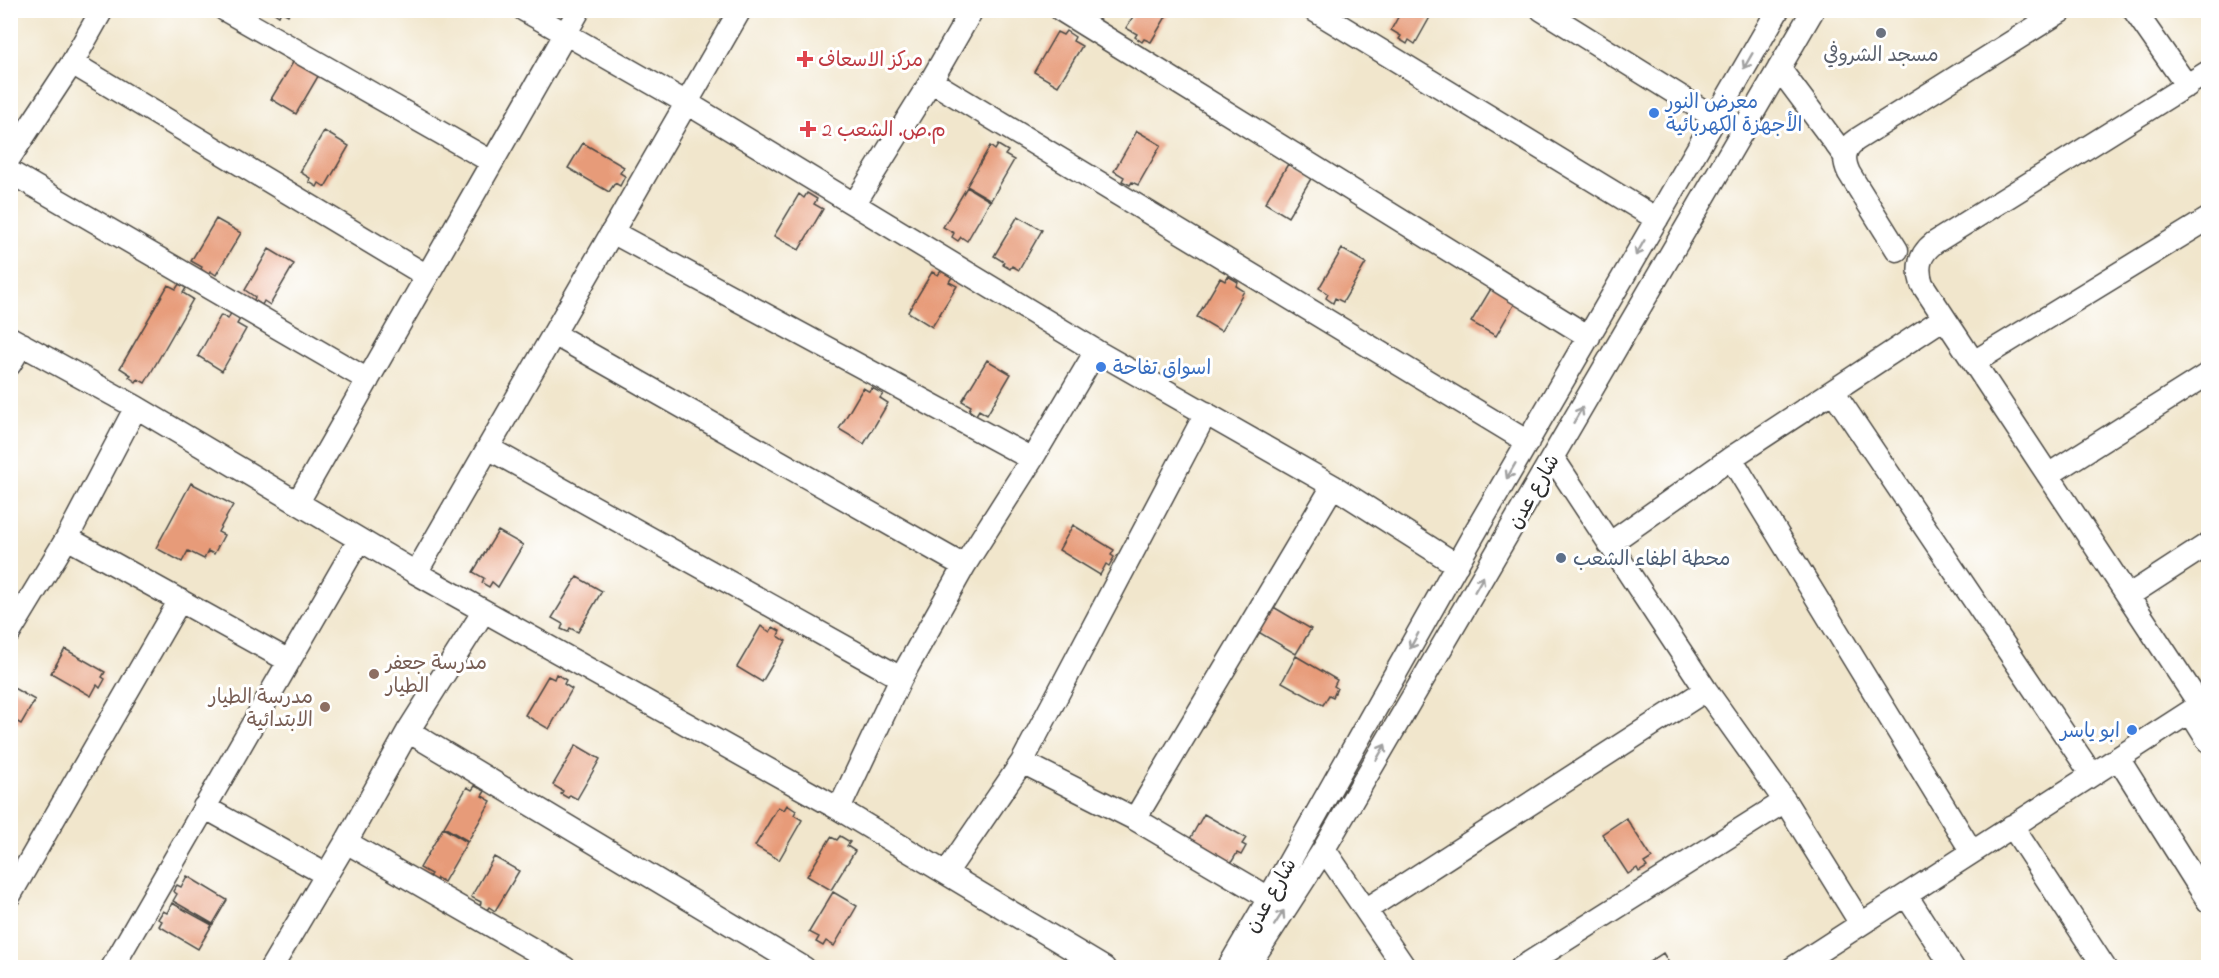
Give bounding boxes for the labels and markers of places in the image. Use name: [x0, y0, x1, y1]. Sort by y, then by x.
marker: مسجد الشروفي: [1874, 26, 1888, 40]
place label: مسجد الشروفي: [1823, 41, 1939, 71]
place label: مركز الاسعاف: [818, 47, 923, 76]
marker: مركز الاسعاف: [796, 50, 814, 68]
place label: معرض النور الأجهزة الكهربائية: [1664, 89, 1802, 141]
marker: معرض النور الأجهزة الكهربائية: [1647, 106, 1661, 120]
place label: م.ص. الشعب 2: [822, 117, 946, 146]
marker: م.ص. الشعب 2: [799, 120, 817, 138]
place label: اسواق تفاحة: [1113, 355, 1211, 384]
marker: اسواق تفاحة: [1094, 360, 1108, 374]
place label: محطة اطفاء الشعب: [1573, 546, 1730, 575]
marker: محطة اطفاء الشعب: [1554, 551, 1568, 565]
place label: مدرسة جعفر الطيار: [384, 650, 487, 702]
marker: مدرسة جعفر الطيار: [367, 667, 381, 681]
place label: مدرسة الطيار الابتدائية: [207, 684, 313, 736]
marker: مدرسة الطيار الابتدائية: [318, 700, 332, 714]
place label: ابو ياسر: [2058, 718, 2120, 747]
marker: ابو ياسر: [2125, 723, 2139, 737]

